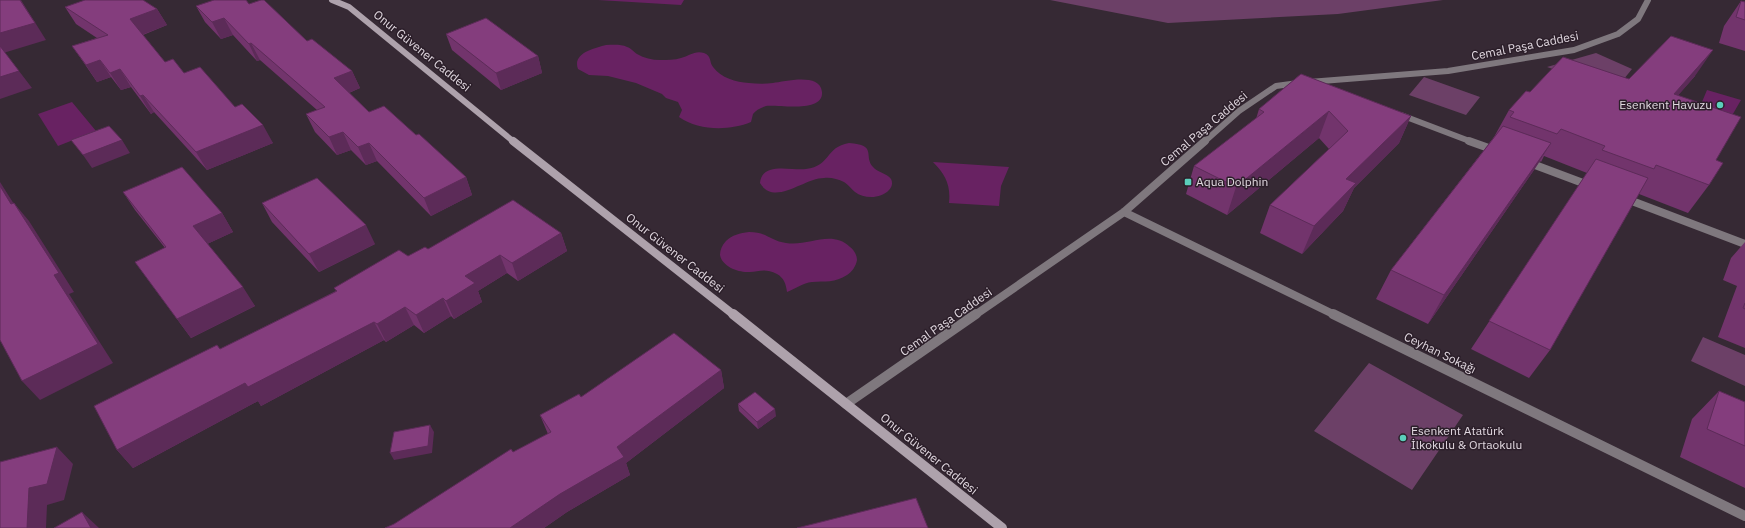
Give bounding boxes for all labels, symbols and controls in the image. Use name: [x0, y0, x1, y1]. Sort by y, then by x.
street label: Onur Güvener Caddesi: [371, 7, 474, 94]
street label: Cemal Paşa Caddesi: [1470, 28, 1580, 63]
street label: Cemal Paşa Caddesi: [1157, 88, 1250, 169]
place label: Esenkent Havuzu: [1619, 97, 1712, 112]
marker: Esenkent Havuzu: [1715, 100, 1725, 110]
place label: Aqua Dolphin: [1196, 174, 1268, 189]
marker: Aqua Dolphin: [1183, 177, 1193, 187]
street label: Onur Güvener Caddesi: [623, 210, 728, 296]
street label: Cemal Paşa Caddesi: [897, 284, 995, 359]
street label: Ceyhan Sokağı: [1402, 329, 1479, 377]
street label: Onur Güvener Caddesi: [878, 410, 981, 497]
place label: Esenkent Atatürk İlkokulu & Ortaokulu: [1411, 423, 1522, 452]
marker: Esenkent Atatürk İlkokulu & Ortaokulu: [1398, 433, 1408, 443]

